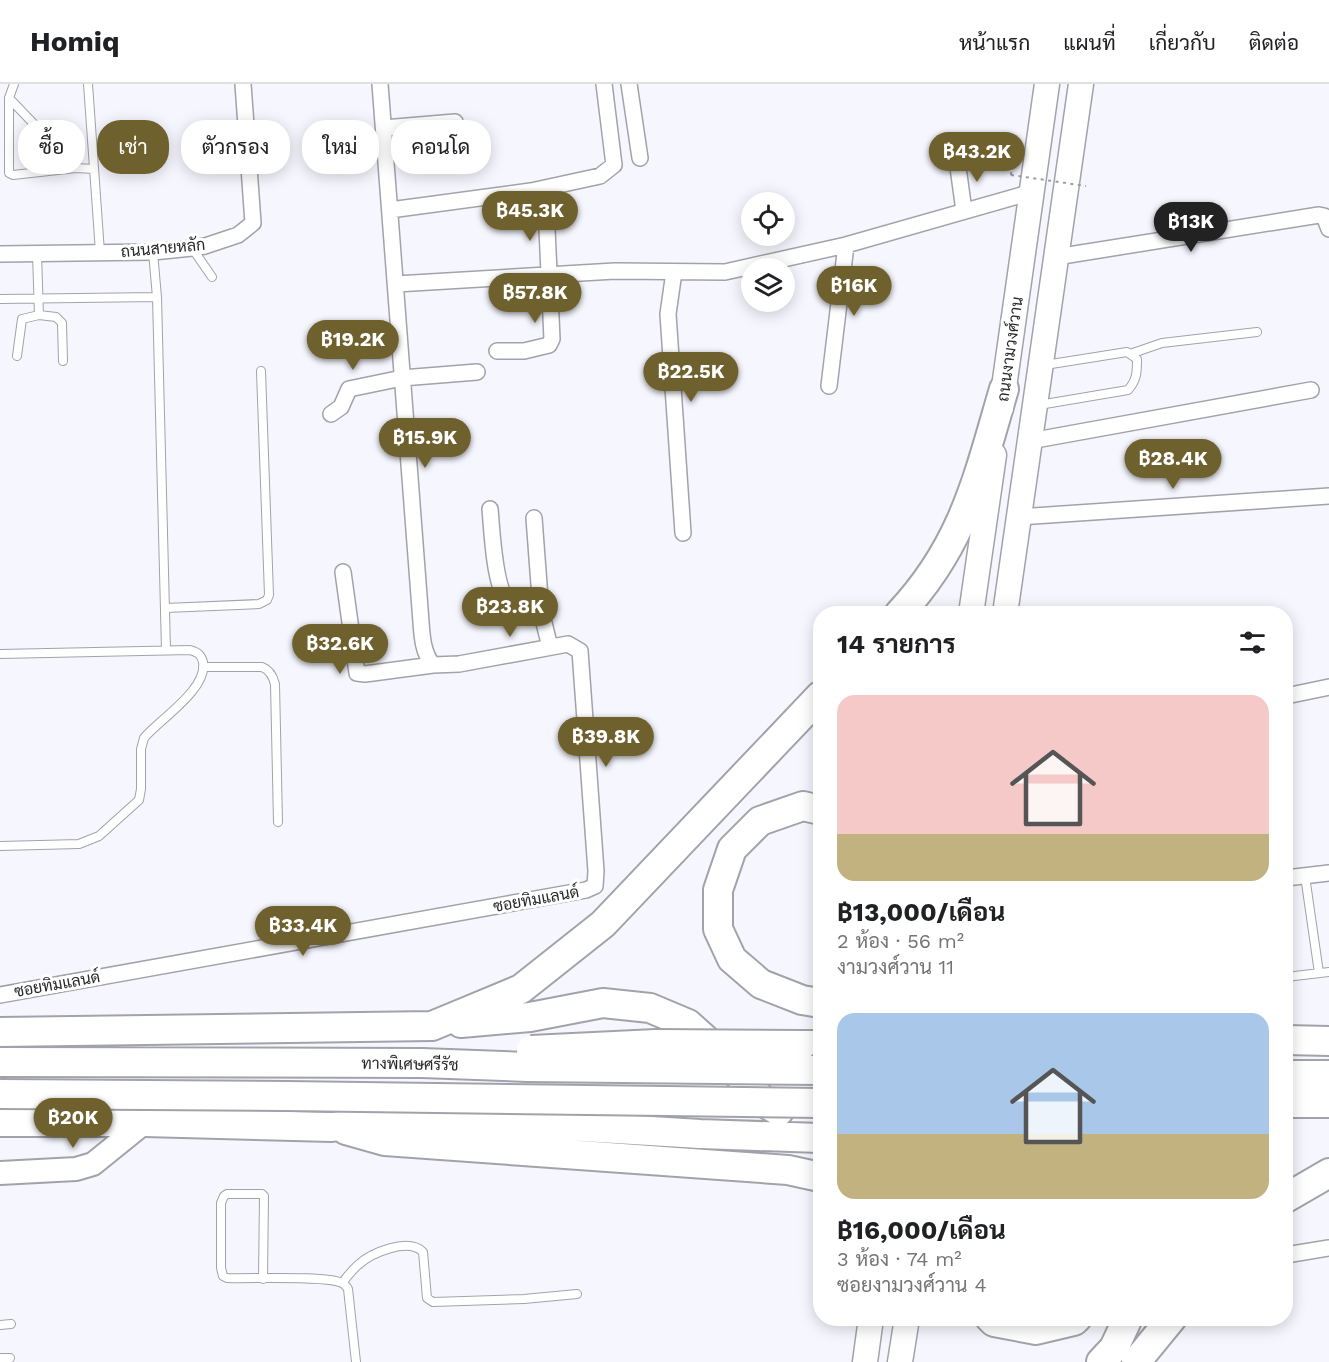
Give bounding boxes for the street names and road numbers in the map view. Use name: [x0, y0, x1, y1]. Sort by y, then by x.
street label: ถนนสายหลัก: [120, 234, 206, 261]
street label: ถนนงามวงศ์วาน: [990, 295, 1027, 403]
street label: ซอยทิมแลนด์: [491, 879, 580, 916]
street label: ซอยทิมแลนด์: [12, 964, 101, 1001]
street label: ทางพิเศษศรีรัช: [361, 1052, 459, 1074]

